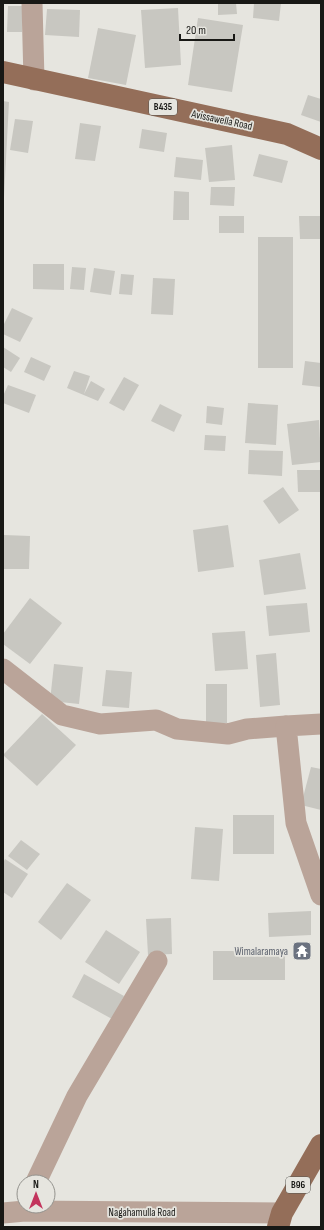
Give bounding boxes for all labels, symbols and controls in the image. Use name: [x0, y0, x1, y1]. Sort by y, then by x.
scale bar: [180, 16, 234, 42]
text: 20 m: [186, 23, 206, 38]
road number: B435: [149, 99, 177, 115]
street label: Avissawella Road: [189, 107, 254, 133]
temple icon: Wimalaramaya: [291, 940, 313, 962]
place label: Wimalaramaya: [234, 945, 288, 958]
north arrow: [16, 1174, 56, 1214]
road number: B96: [286, 1177, 310, 1193]
text: N: [33, 1178, 39, 1191]
street label: Nagahamulla Road: [108, 1206, 176, 1219]

